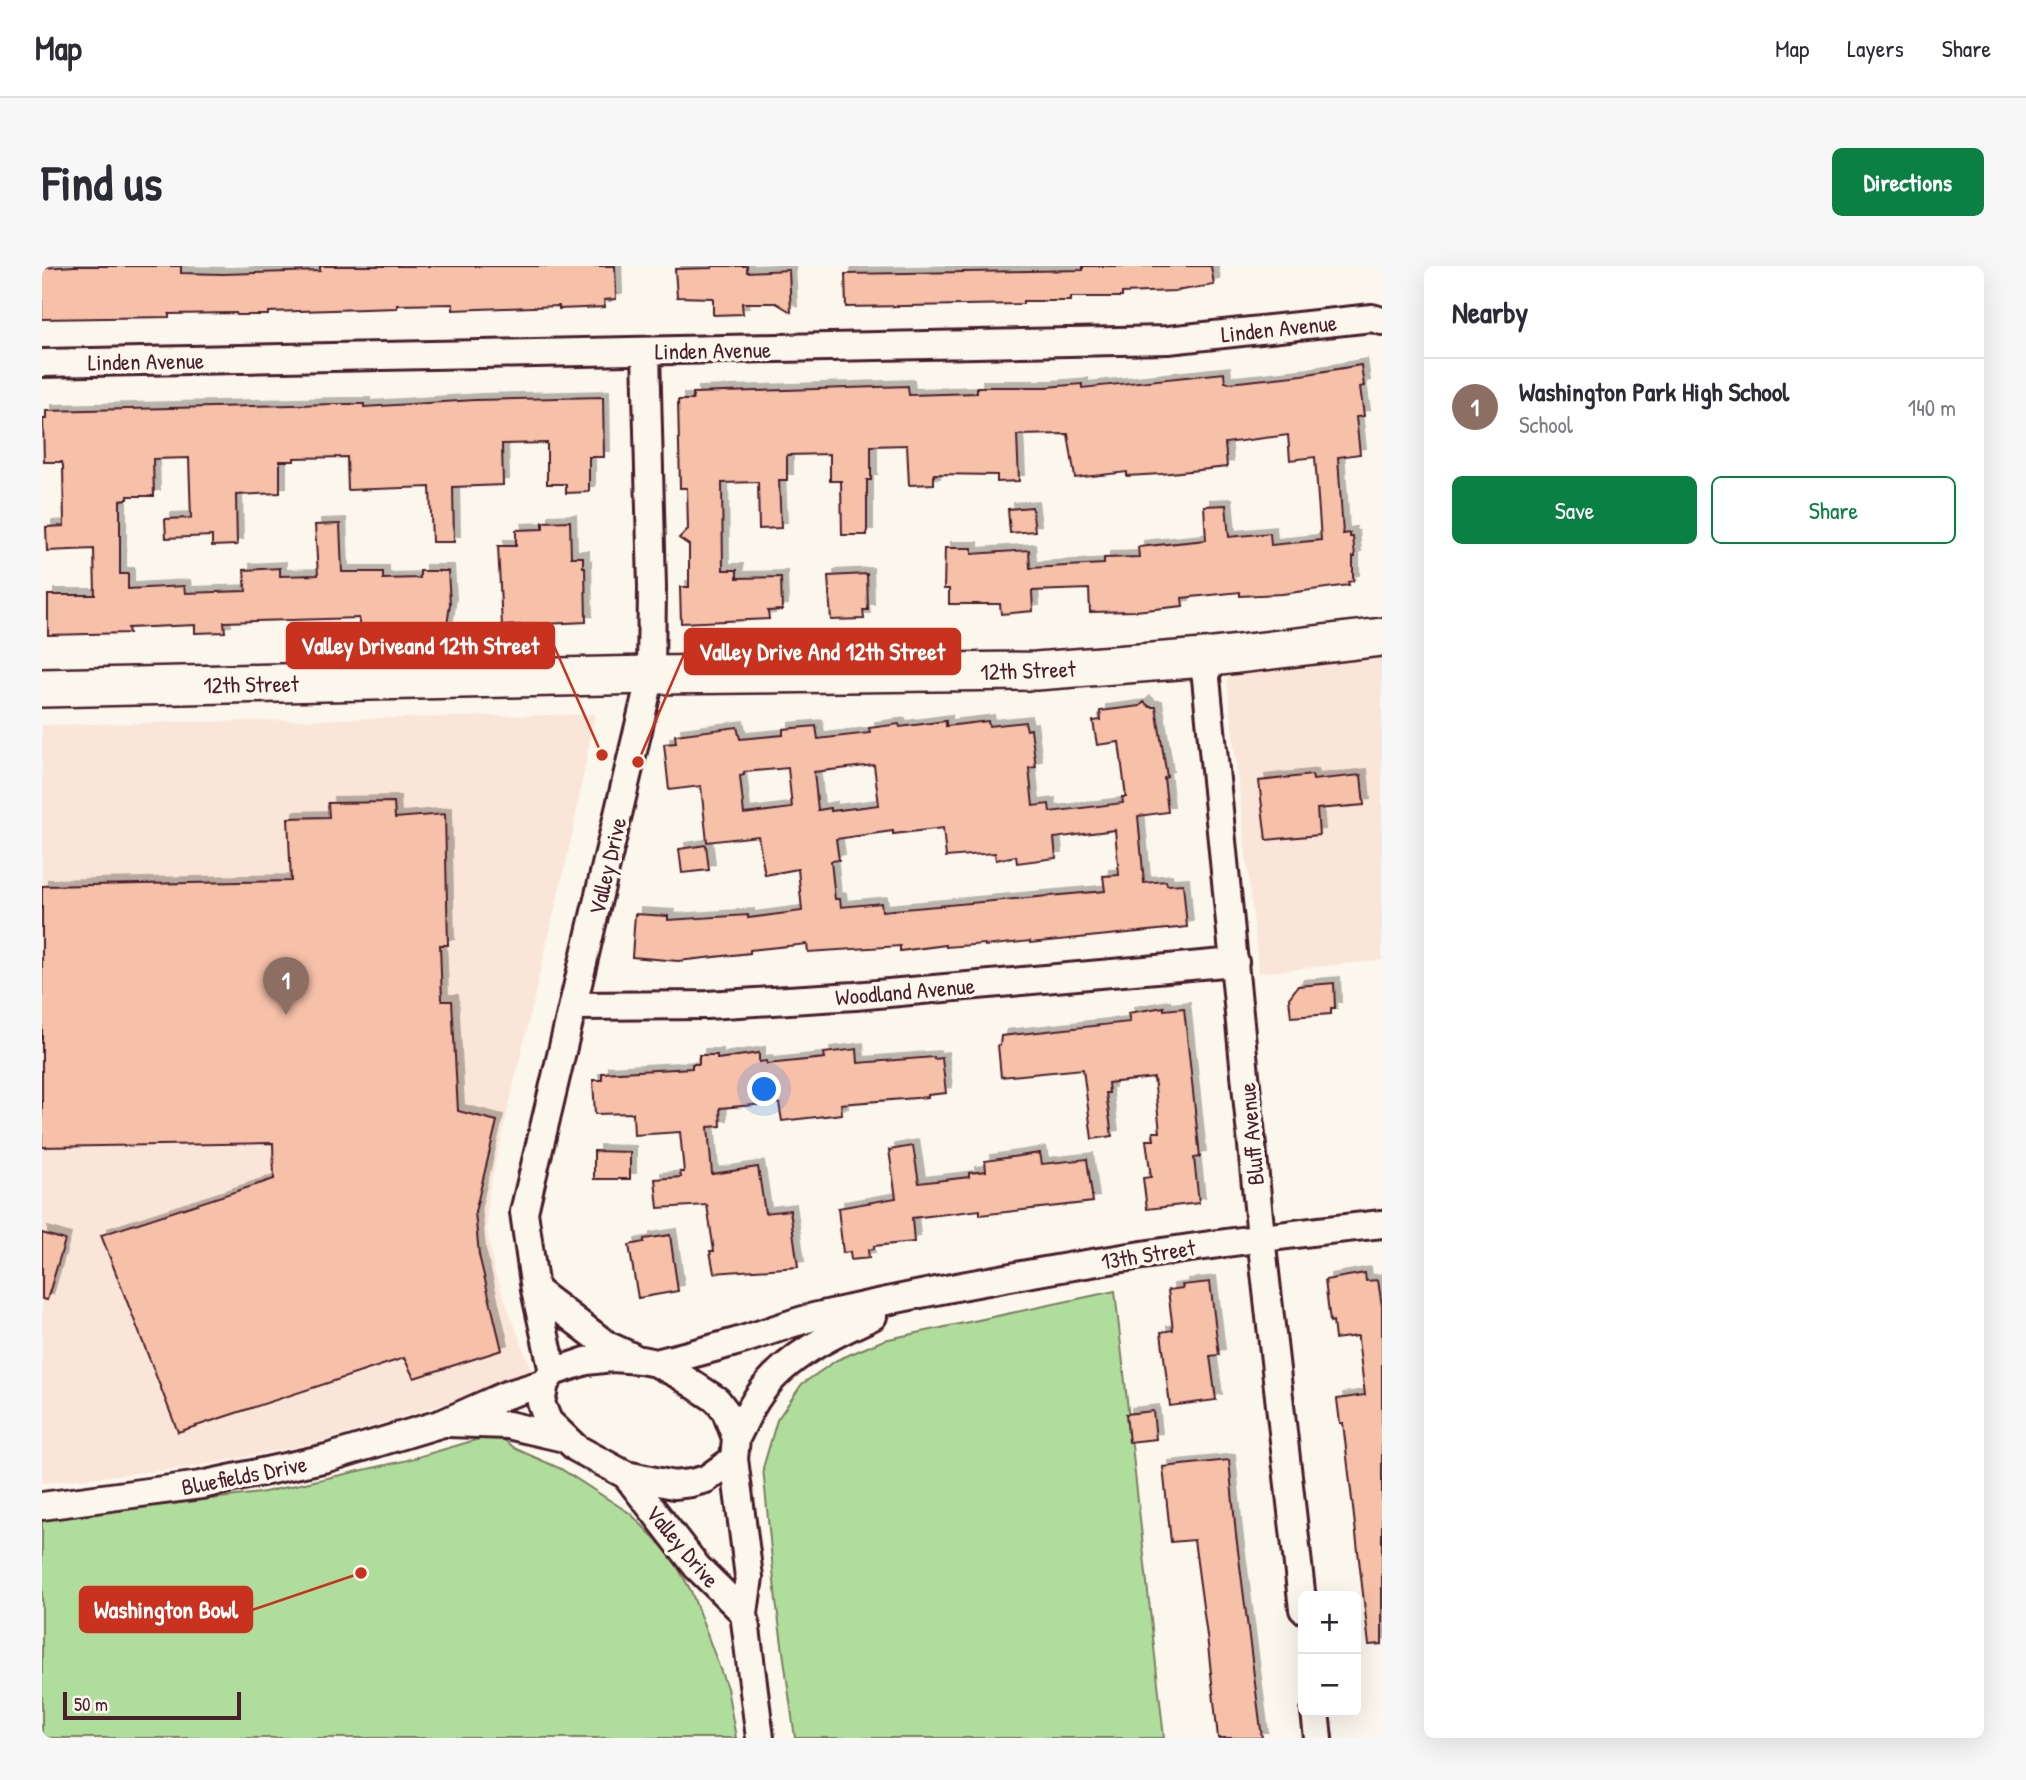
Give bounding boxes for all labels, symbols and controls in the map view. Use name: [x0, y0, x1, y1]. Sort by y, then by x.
text: Map: [35, 26, 82, 70]
text: Map: [1775, 32, 1809, 64]
text: Layers: [1847, 32, 1904, 64]
text: Share: [1942, 32, 1991, 64]
button: Directions: [1832, 148, 1984, 216]
text: Find us: [42, 149, 162, 215]
text: Nearby: [1452, 292, 1528, 332]
street label: Linden Avenue: [1220, 307, 1338, 349]
street label: Linden Avenue: [655, 333, 771, 367]
street label: Linden Avenue: [88, 344, 204, 378]
text: Washington Park High School: [1519, 374, 1789, 409]
text: 1: [1471, 392, 1479, 423]
text: 140 m: [1908, 392, 1956, 423]
text: School: [1519, 409, 1573, 440]
button: Save: [1452, 476, 1697, 544]
button: Share: [1711, 476, 1956, 544]
callout: Valley Driveand 12th Street: [287, 623, 554, 668]
text: Valley Driveand 12th Street: [301, 629, 540, 662]
callout: Valley Drive And 12th Street: [685, 629, 960, 674]
text: Valley Drive And 12th Street: [699, 635, 946, 668]
street label: 12th Street: [980, 653, 1077, 687]
street label: 12th Street: [203, 668, 300, 700]
street label: Valley Drive: [581, 814, 633, 918]
pin: 1: [263, 957, 309, 1015]
street label: Woodland Avenue: [834, 969, 976, 1013]
your location: [747, 1072, 781, 1106]
street label: Bluff Avenue: [1231, 1082, 1271, 1186]
street label: 13th Street: [1099, 1231, 1198, 1277]
street label: Bluefields Drive: [179, 1448, 309, 1502]
street label: Valley Drive: [639, 1498, 727, 1594]
callout: Washington Bowl: [80, 1587, 252, 1632]
map controls: [1298, 1591, 1361, 1717]
button: +: [1298, 1591, 1361, 1654]
text: Washington Bowl: [94, 1593, 239, 1626]
button: −: [1298, 1654, 1361, 1717]
scale bar: [63, 1689, 242, 1721]
text: 50 m: [74, 1691, 108, 1717]

